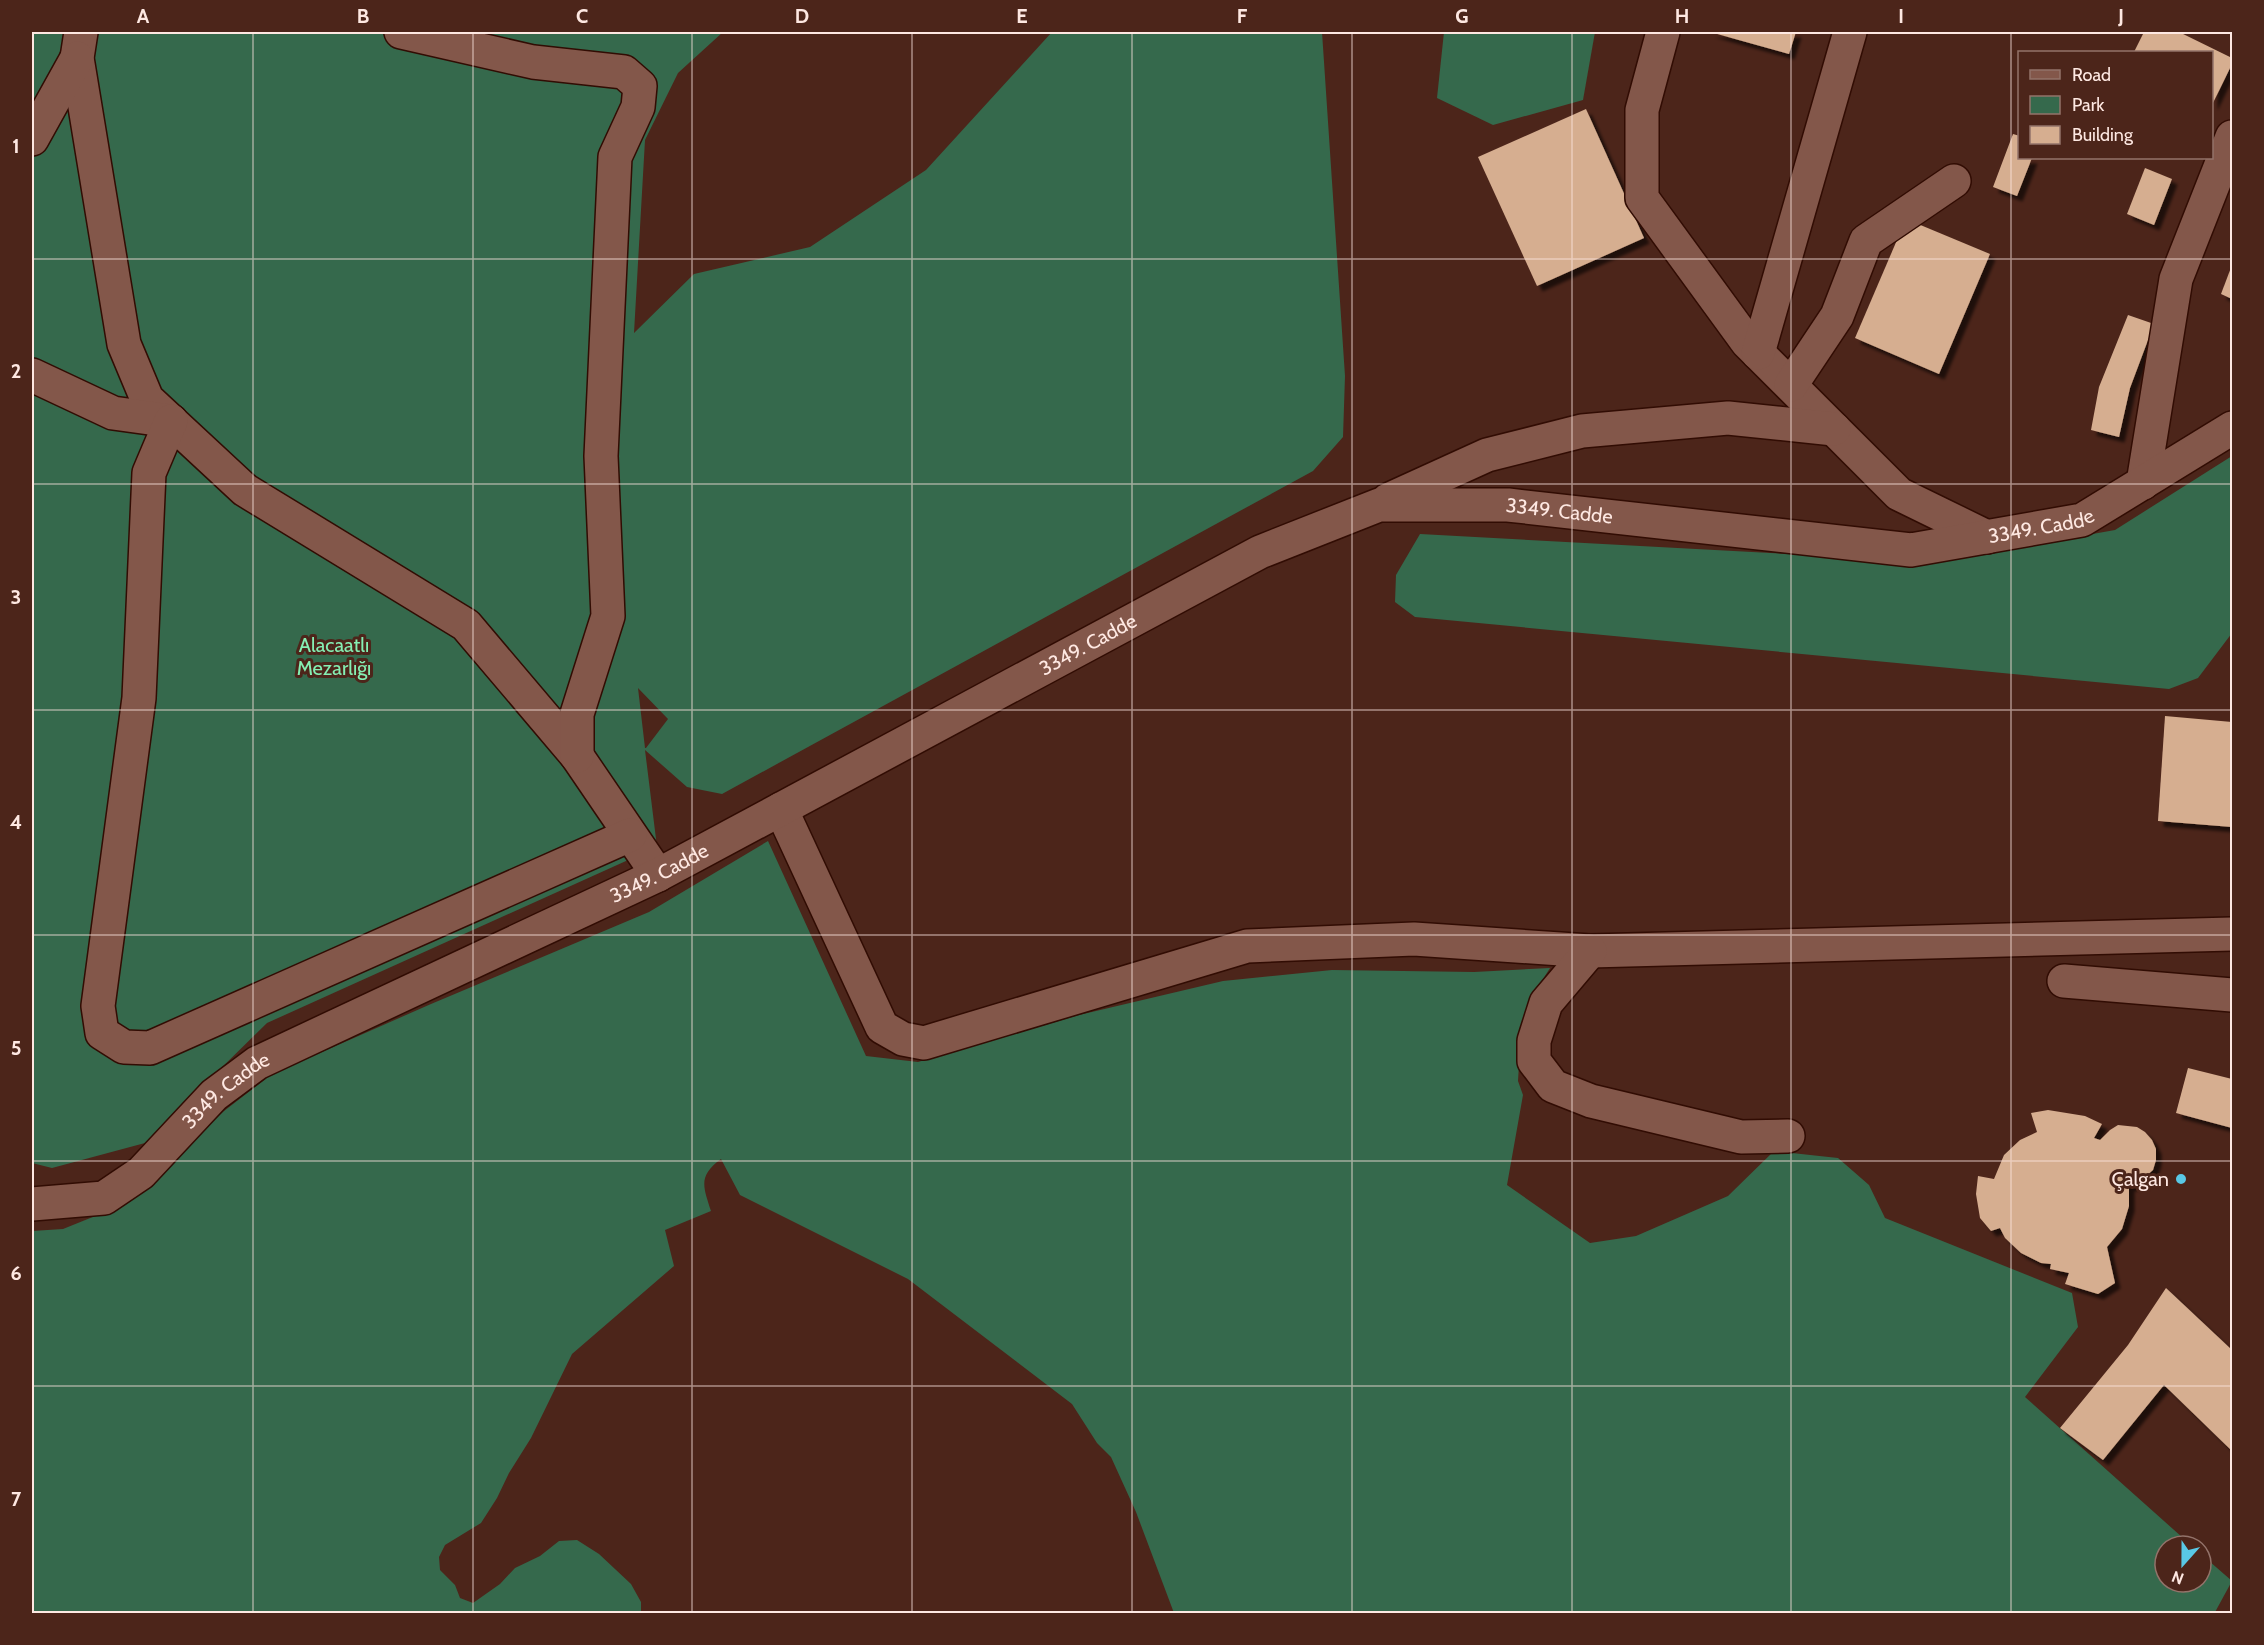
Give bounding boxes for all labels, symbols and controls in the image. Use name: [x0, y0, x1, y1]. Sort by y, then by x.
text: A: [137, 4, 150, 28]
text: B: [357, 4, 369, 28]
text: C: [576, 4, 588, 28]
text: D: [795, 4, 809, 28]
text: E: [1016, 4, 1028, 28]
text: F: [1237, 4, 1248, 28]
text: G: [1455, 4, 1469, 28]
text: H: [1675, 4, 1689, 28]
text: I: [1898, 4, 1904, 28]
text: J: [2117, 4, 2124, 28]
legend: [2018, 51, 2213, 159]
text: Road: [2072, 64, 2111, 86]
text: Park: [2072, 94, 2105, 116]
text: Building: [2072, 124, 2134, 146]
text: 1: [12, 134, 20, 158]
text: 2: [11, 359, 21, 383]
street label: 3349. Cadde: [1505, 493, 1614, 529]
street label: 3349. Cadde: [1986, 503, 2099, 548]
text: 3: [11, 585, 21, 609]
street label: 3349. Cadde: [1035, 608, 1141, 680]
park label: Alacaatlı Mezarlığı: [297, 633, 371, 680]
text: 4: [10, 810, 22, 834]
street label: 3349. Cadde: [606, 838, 712, 908]
text: 5: [11, 1036, 21, 1060]
street label: 3349. Cadde: [177, 1047, 273, 1133]
place label: Çalgan: [2112, 1167, 2169, 1191]
marker: Çalgan: [2174, 1172, 2188, 1186]
text: 6: [10, 1261, 22, 1285]
text: 7: [11, 1487, 22, 1511]
north arrow: [2153, 1534, 2213, 1594]
text: N: [2169, 1567, 2186, 1588]

